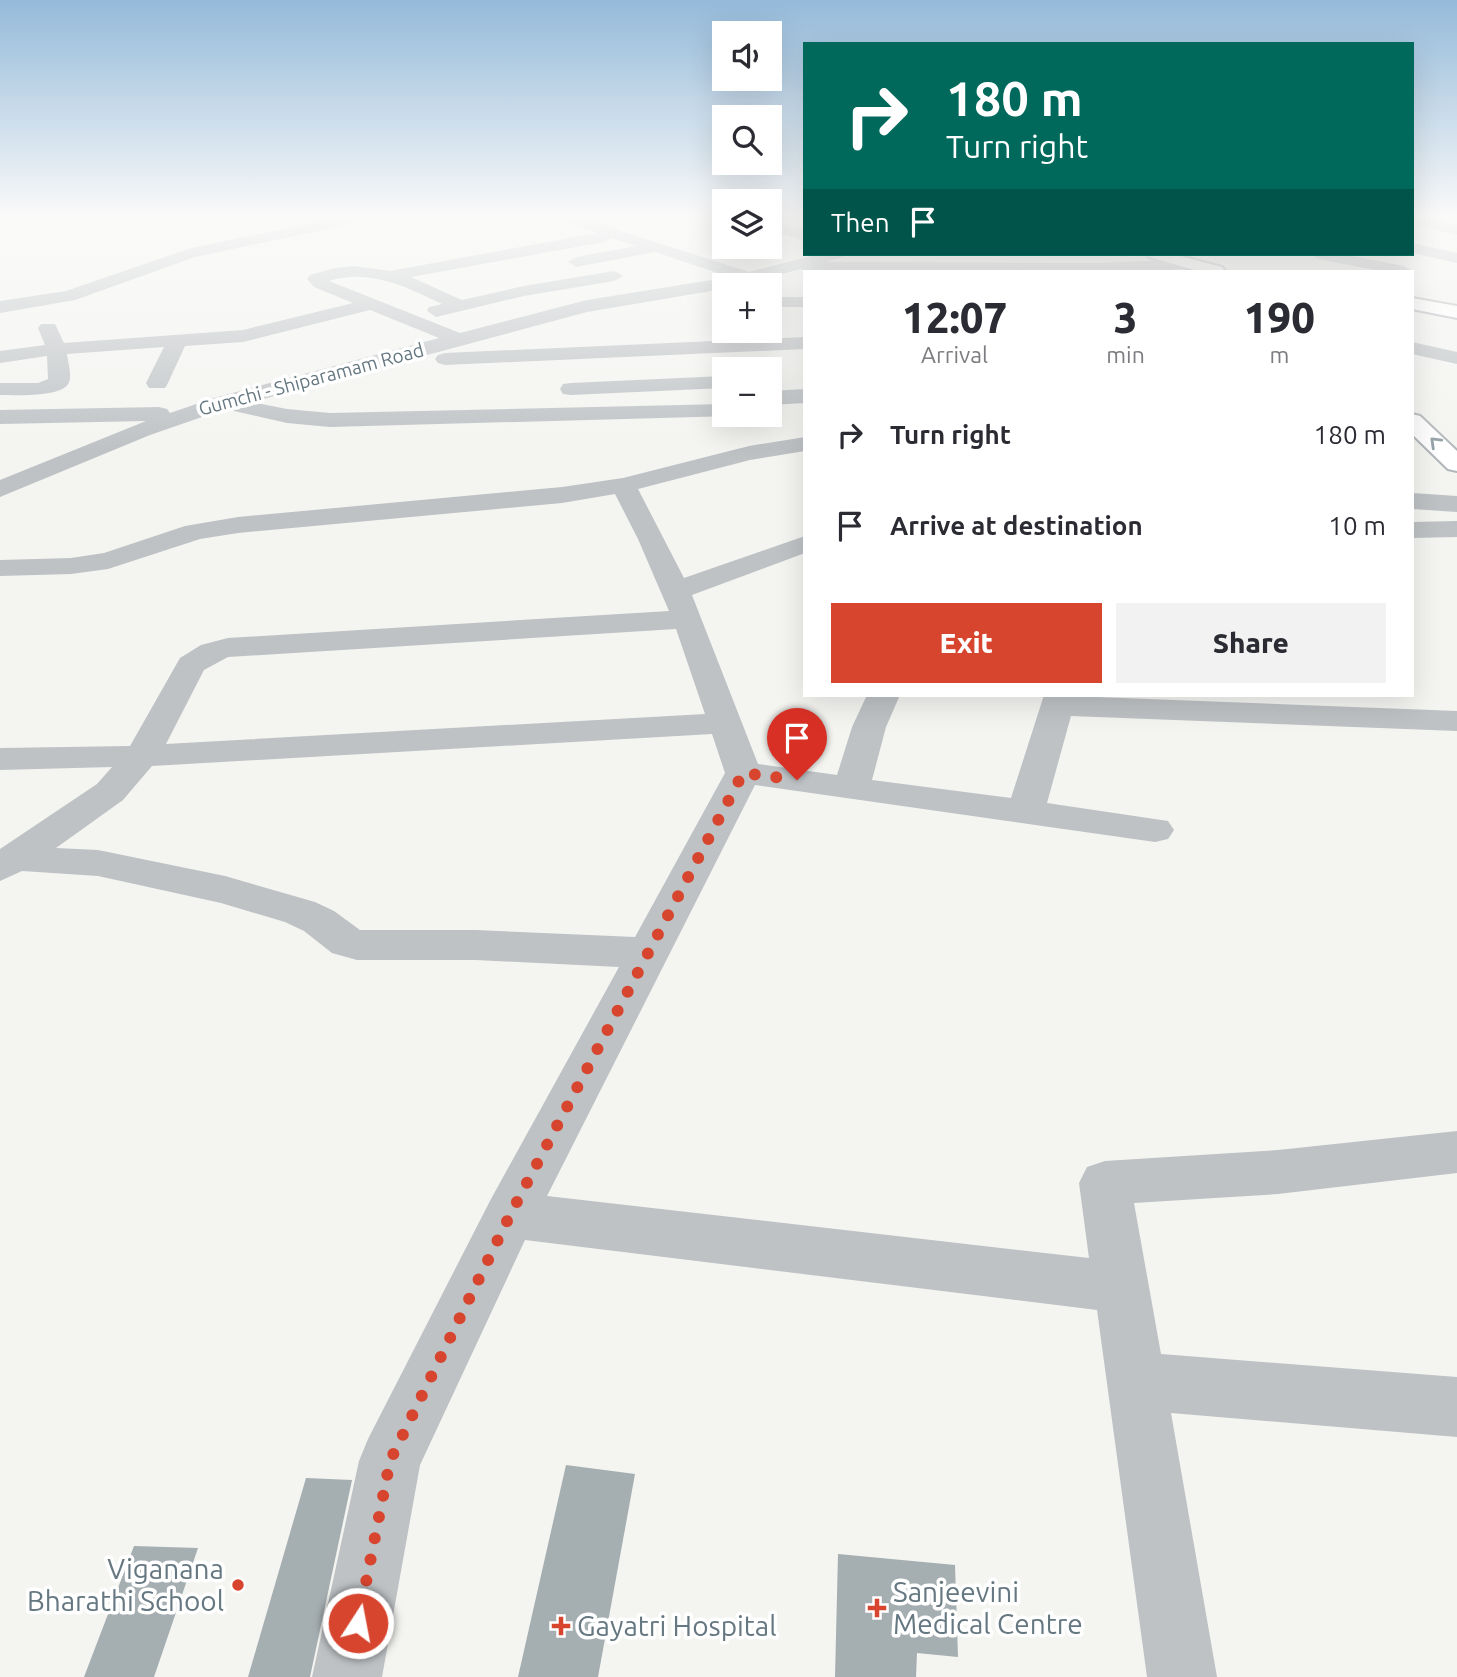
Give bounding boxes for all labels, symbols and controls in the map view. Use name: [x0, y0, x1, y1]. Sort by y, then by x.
map controls: [712, 21, 782, 427]
button: sound: [712, 21, 782, 91]
icon: right: [831, 70, 922, 161]
text: 180 m: [946, 70, 1083, 125]
button: search: [712, 105, 782, 175]
text: Turn right: [946, 128, 1088, 164]
button: layers: [712, 189, 782, 259]
icon: arrive: [904, 203, 942, 241]
text: Then: [831, 208, 890, 237]
button: +: [712, 273, 782, 343]
text: 12:07: [902, 294, 1007, 341]
text: 3: [1114, 294, 1137, 341]
text: 190: [1244, 294, 1315, 341]
street label: Gumchi - Shiparamam Road: [196, 338, 426, 420]
text: Arrival: [921, 342, 988, 367]
text: min: [1106, 342, 1145, 367]
text: m: [1269, 342, 1289, 367]
button: −: [712, 357, 782, 427]
icon: right: [831, 416, 869, 454]
text: Turn right: [890, 420, 1011, 449]
text: 180 m: [1314, 420, 1386, 449]
one-way arrow: [1430, 438, 1443, 451]
icon: arrive: [831, 507, 869, 545]
text: Arrive at destination: [890, 511, 1143, 540]
text: 10 m: [1328, 511, 1386, 540]
button: Exit: [831, 603, 1102, 683]
button: Share: [1116, 603, 1386, 683]
pin: [767, 708, 827, 780]
icon: arrive: [778, 719, 816, 757]
place label: Viganana Bharathi School: [27, 1553, 224, 1616]
place label: Sanjeevini Medical Centre: [893, 1576, 1083, 1639]
marker: Viganana Bharathi School: [230, 1577, 246, 1593]
position arrow: [321, 1586, 395, 1660]
marker: Sanjeevini Medical Centre: [867, 1598, 887, 1618]
place label: Gayatri Hospital: [577, 1610, 777, 1641]
marker: Gayatri Hospital: [551, 1616, 571, 1636]

